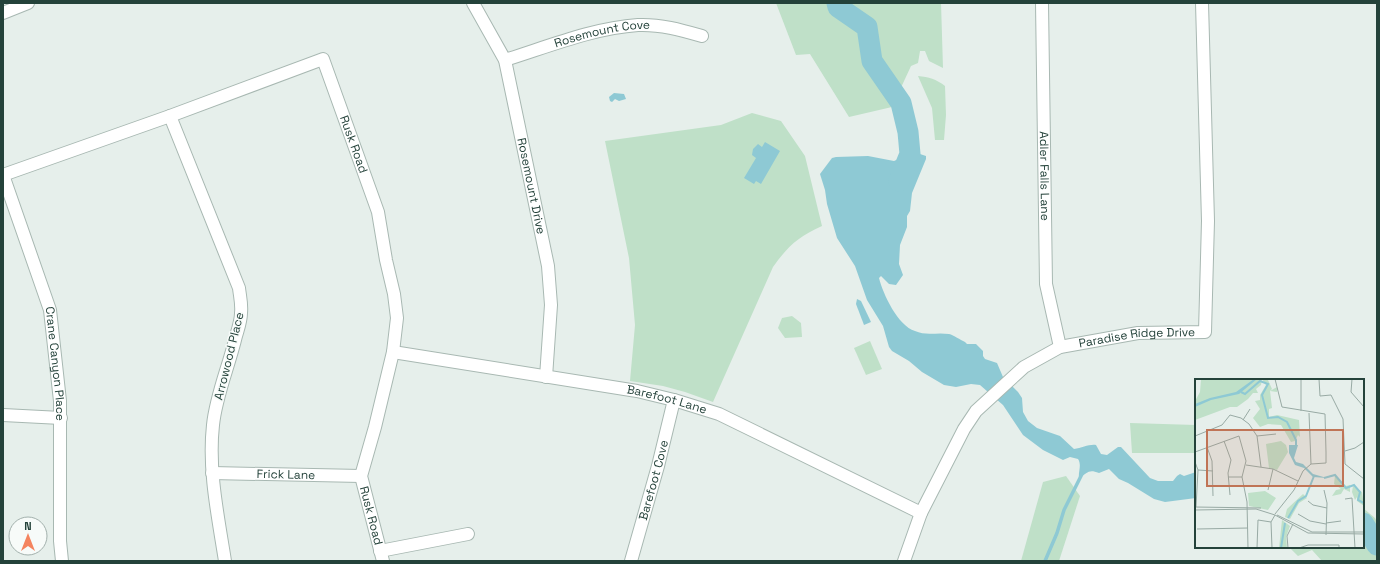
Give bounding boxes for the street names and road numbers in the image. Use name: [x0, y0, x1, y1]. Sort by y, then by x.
street label: Rosemount Cove: [552, 17, 650, 51]
street label: Rusk Road: [336, 113, 371, 175]
street label: Adler Falls Lane: [1036, 131, 1053, 221]
street label: Rosemount Drive: [513, 136, 549, 236]
street label: Crane Canyon Place: [42, 306, 68, 421]
street label: Arrowood Place: [210, 310, 248, 402]
street label: Paradise Ridge Drive: [1077, 324, 1195, 351]
street label: Barefoot Lane: [626, 381, 709, 418]
street label: Barefoot Cove: [635, 438, 672, 522]
street label: Frick Lane: [257, 466, 315, 483]
street label: Rusk Road: [356, 484, 387, 547]

